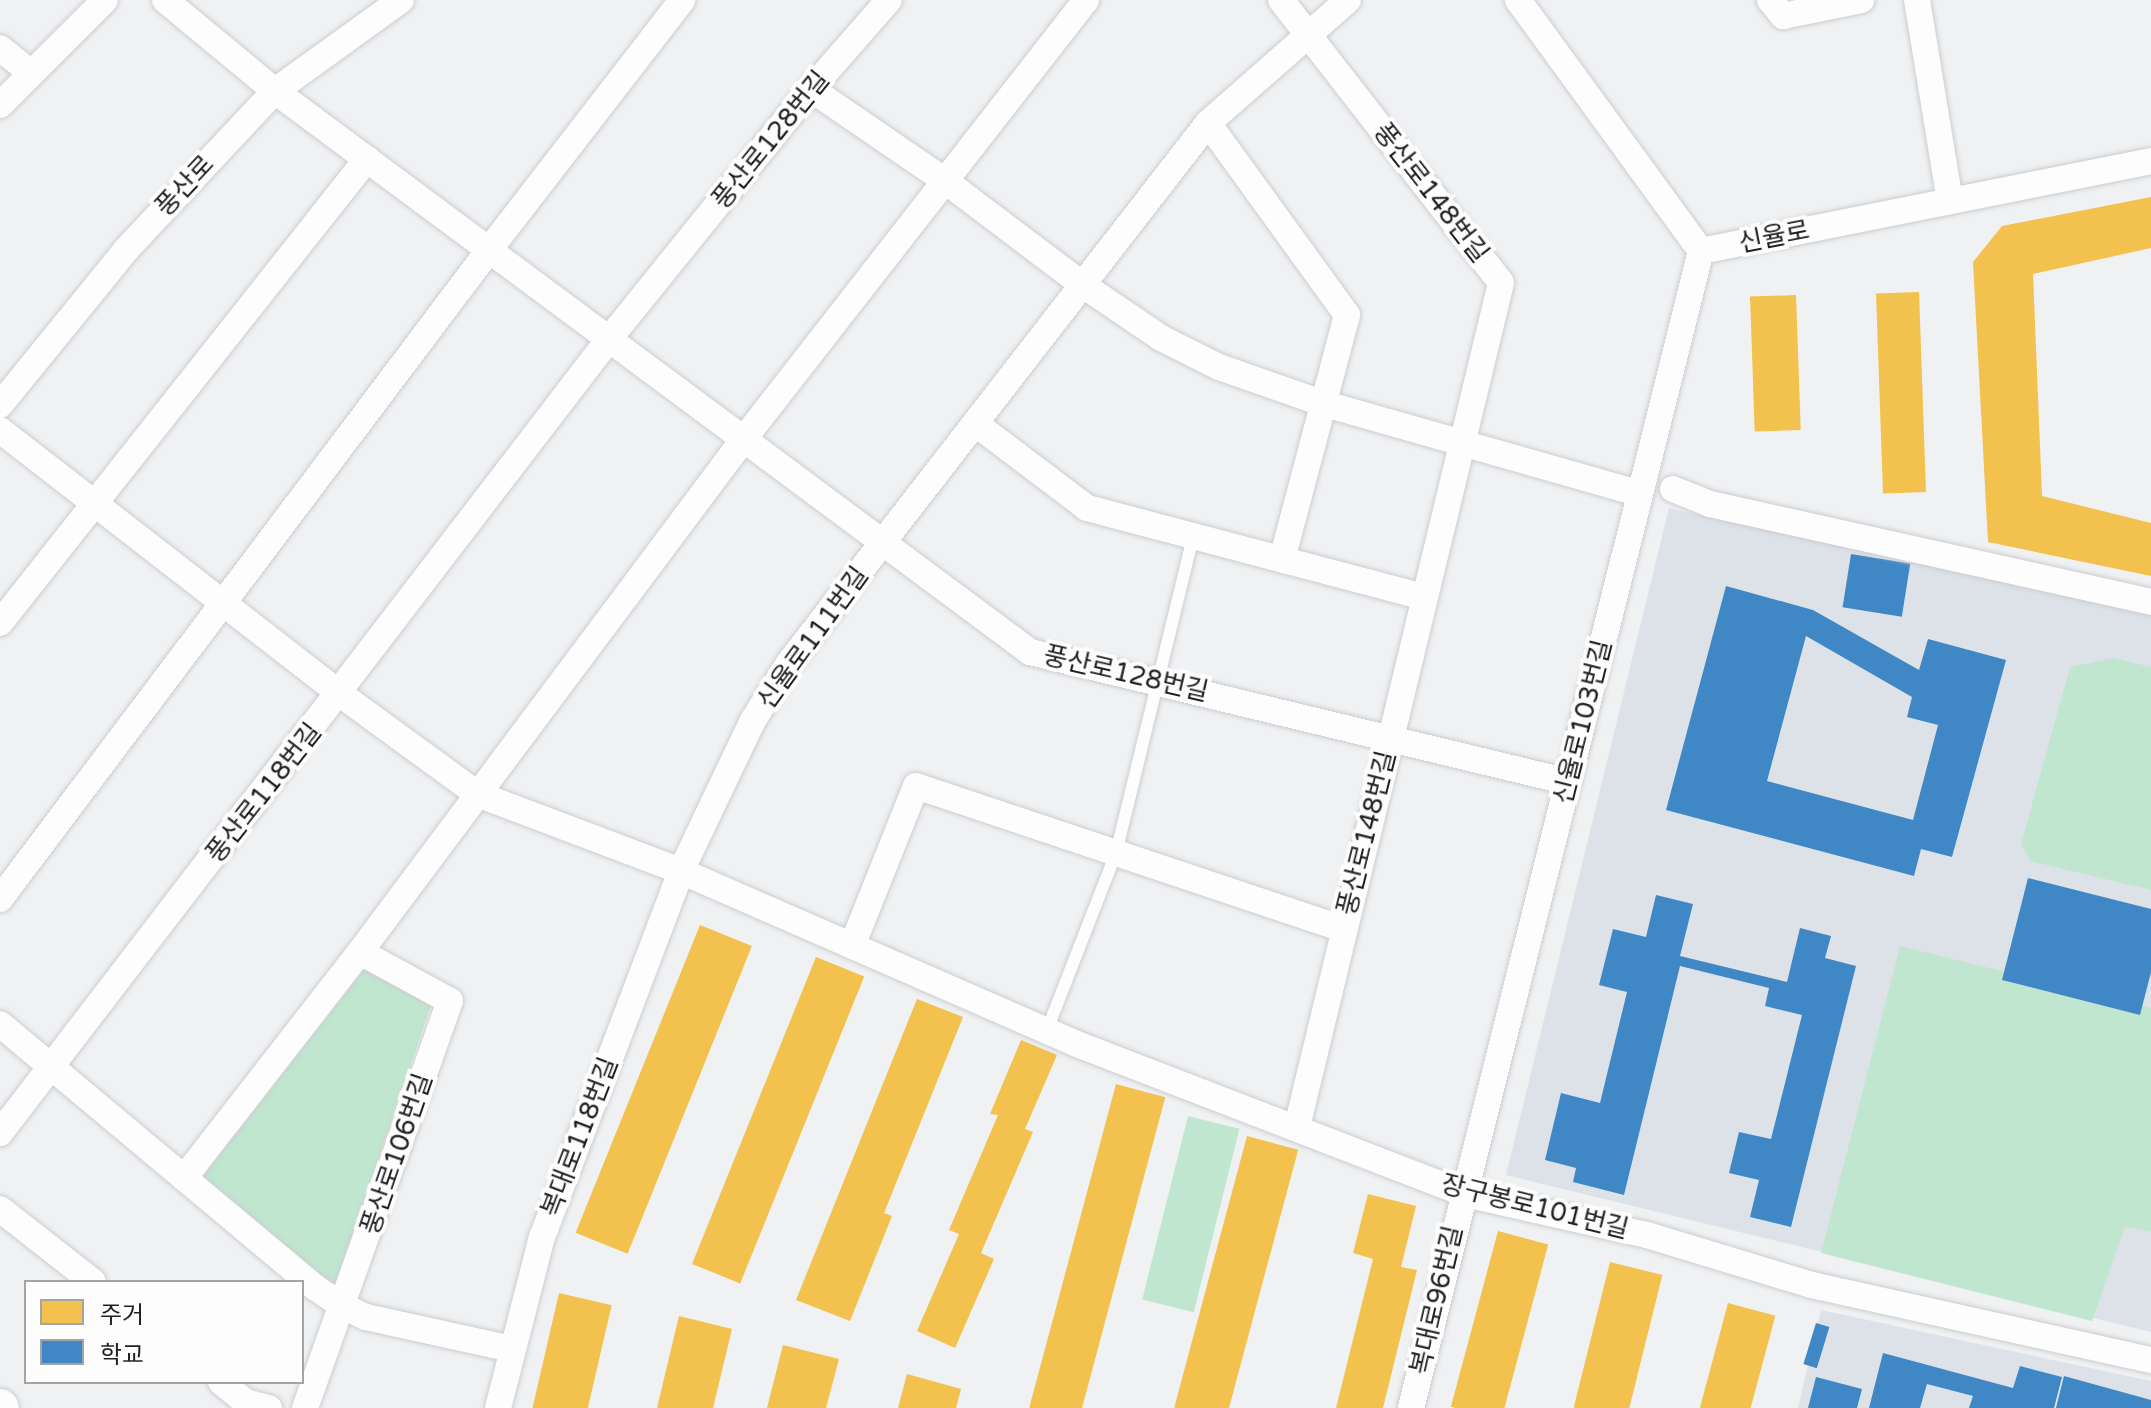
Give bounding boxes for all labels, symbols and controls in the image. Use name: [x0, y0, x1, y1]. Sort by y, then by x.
street label: 풍산로128번길: [706, 65, 836, 215]
street label: 풍산로148번길: [1367, 117, 1495, 269]
street label: 풍산로: [149, 149, 221, 223]
street label: 신율로: [1736, 215, 1812, 259]
street label: 신율로111번길: [751, 561, 875, 715]
street label: 신율로103번길: [1547, 636, 1619, 808]
street label: 풍산로128번길: [1040, 640, 1212, 708]
street label: 풍산로118번길: [200, 717, 328, 869]
street label: 풍산로148번길: [1331, 747, 1403, 919]
street label: 복대로118번길: [535, 1053, 625, 1221]
street label: 풍산로106번길: [355, 1069, 439, 1239]
street label: 장구봉로101번길: [1438, 1169, 1632, 1245]
street label: 복대로96번길: [1405, 1222, 1469, 1378]
legend: [24, 1280, 304, 1384]
text: 주거: [100, 1301, 144, 1330]
text: 학교: [100, 1341, 144, 1370]

